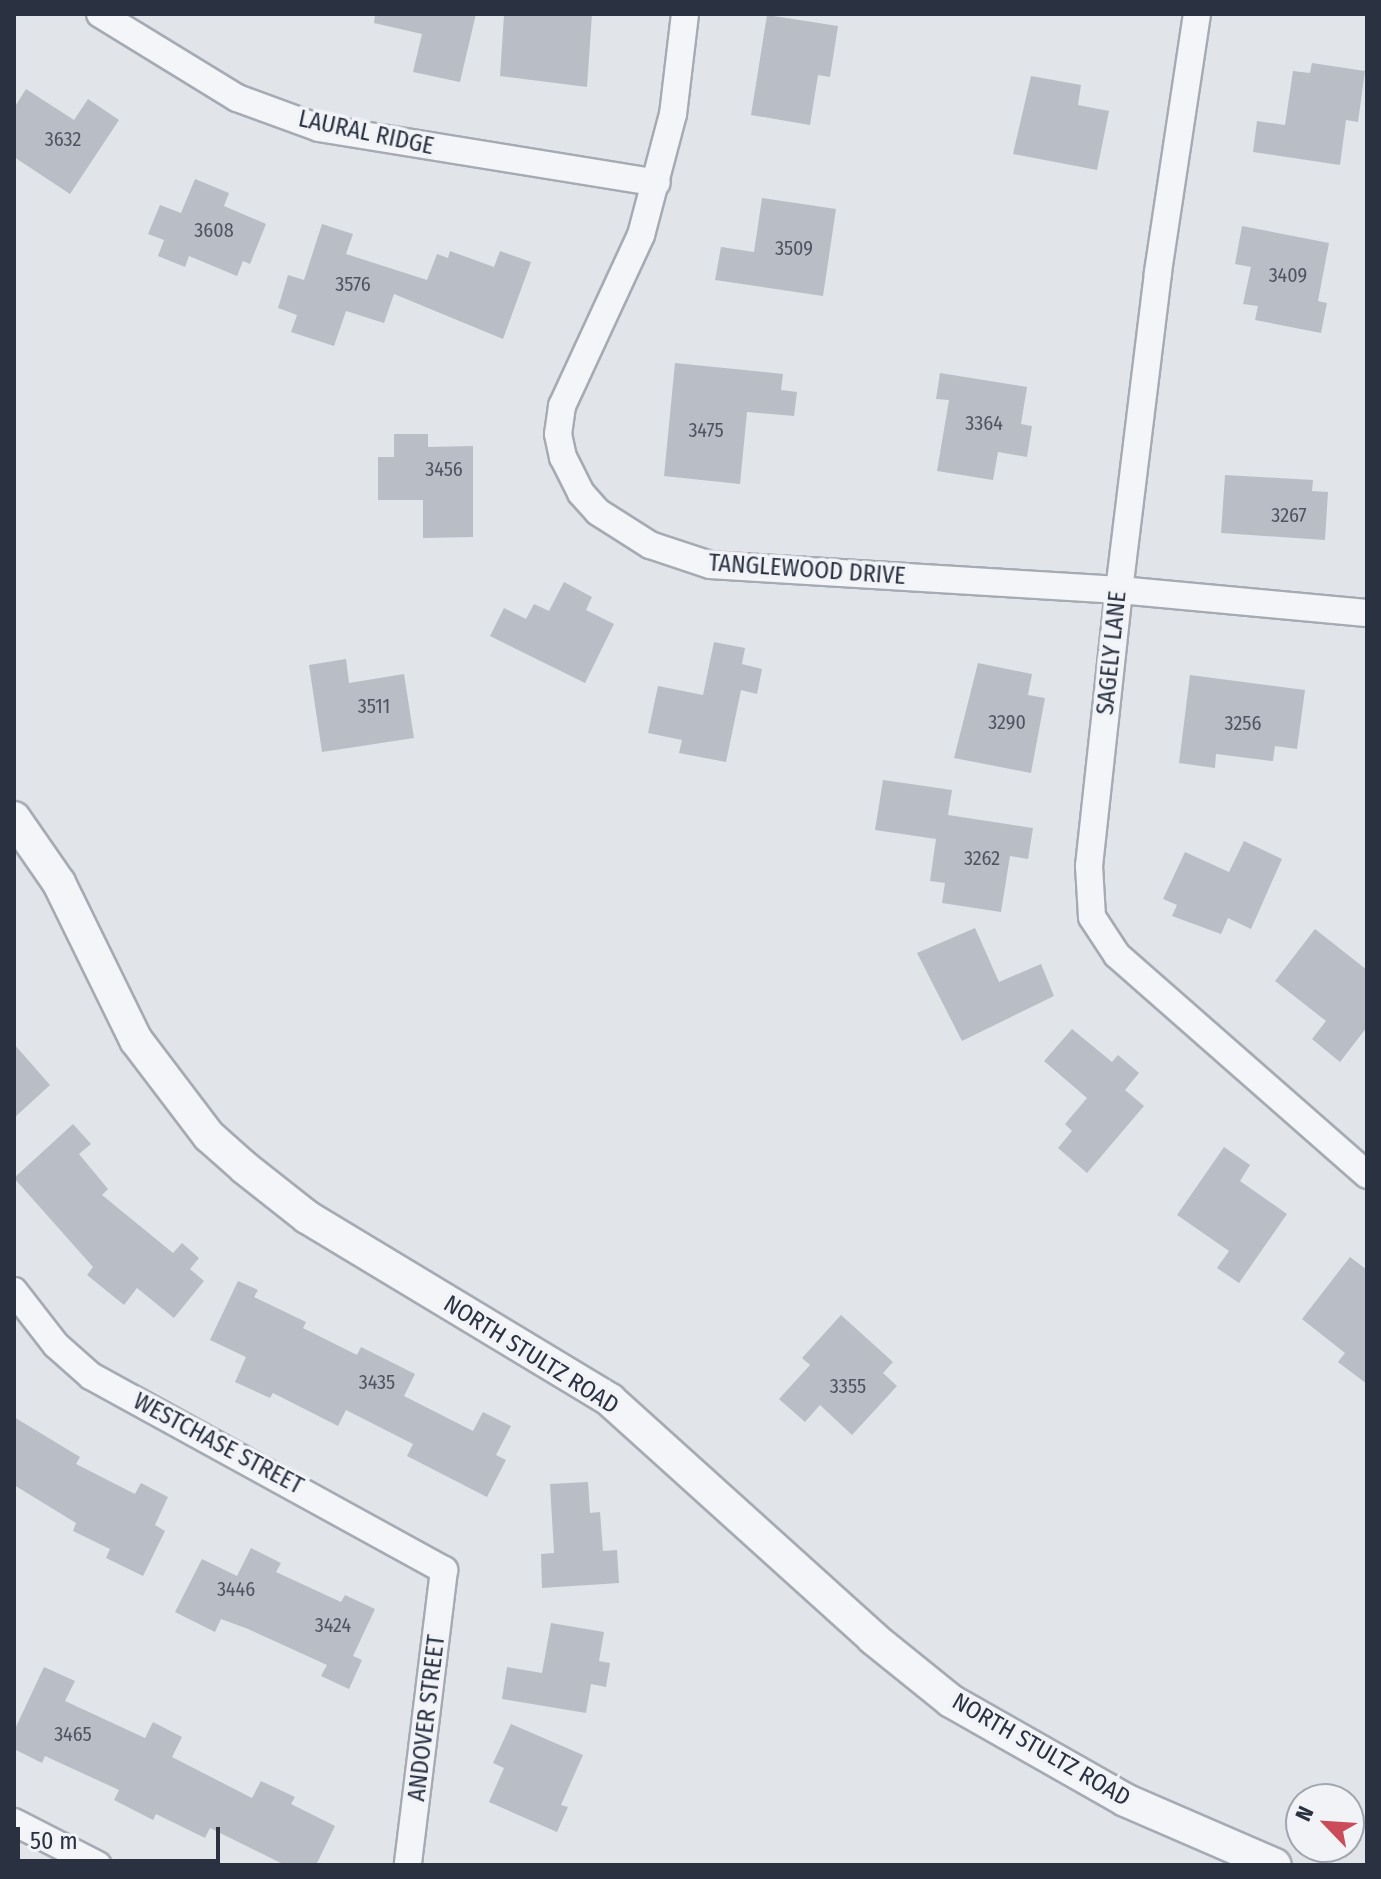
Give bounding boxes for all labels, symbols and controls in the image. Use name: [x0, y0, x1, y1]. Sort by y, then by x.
street label: LAURAL RIDGE: [296, 105, 436, 161]
house number: 3632: [45, 127, 81, 151]
house number: 3608: [194, 218, 234, 242]
house number: 3509: [775, 236, 813, 260]
house number: 3409: [1269, 263, 1307, 287]
house number: 3576: [335, 272, 371, 296]
house number: 3364: [965, 411, 1003, 435]
house number: 3475: [688, 418, 724, 442]
house number: 3456: [425, 457, 463, 481]
house number: 3267: [1271, 503, 1307, 527]
street label: TANGLEWOOD DRIVE: [708, 549, 906, 591]
street label: SAGELY LANE: [1091, 590, 1133, 716]
house number: 3511: [358, 694, 390, 718]
house number: 3290: [988, 710, 1026, 734]
house number: 3256: [1225, 711, 1261, 735]
house number: 3262: [964, 846, 1000, 870]
street label: NORTH STULTZ ROAD: [438, 1290, 624, 1420]
house number: 3435: [359, 1370, 395, 1394]
house number: 3355: [830, 1374, 866, 1398]
street label: WESTCHASE STREET: [128, 1387, 308, 1501]
house number: 3446: [217, 1577, 255, 1601]
house number: 3424: [315, 1613, 351, 1637]
street label: ANDOVER STREET: [403, 1633, 451, 1803]
street label: NORTH STULTZ ROAD: [947, 1687, 1135, 1813]
house number: 3465: [54, 1722, 92, 1746]
north arrow: [1285, 1783, 1365, 1863]
text: N: [1290, 1802, 1320, 1825]
scale bar: [20, 1811, 224, 1861]
text: 50 m: [30, 1827, 78, 1855]

